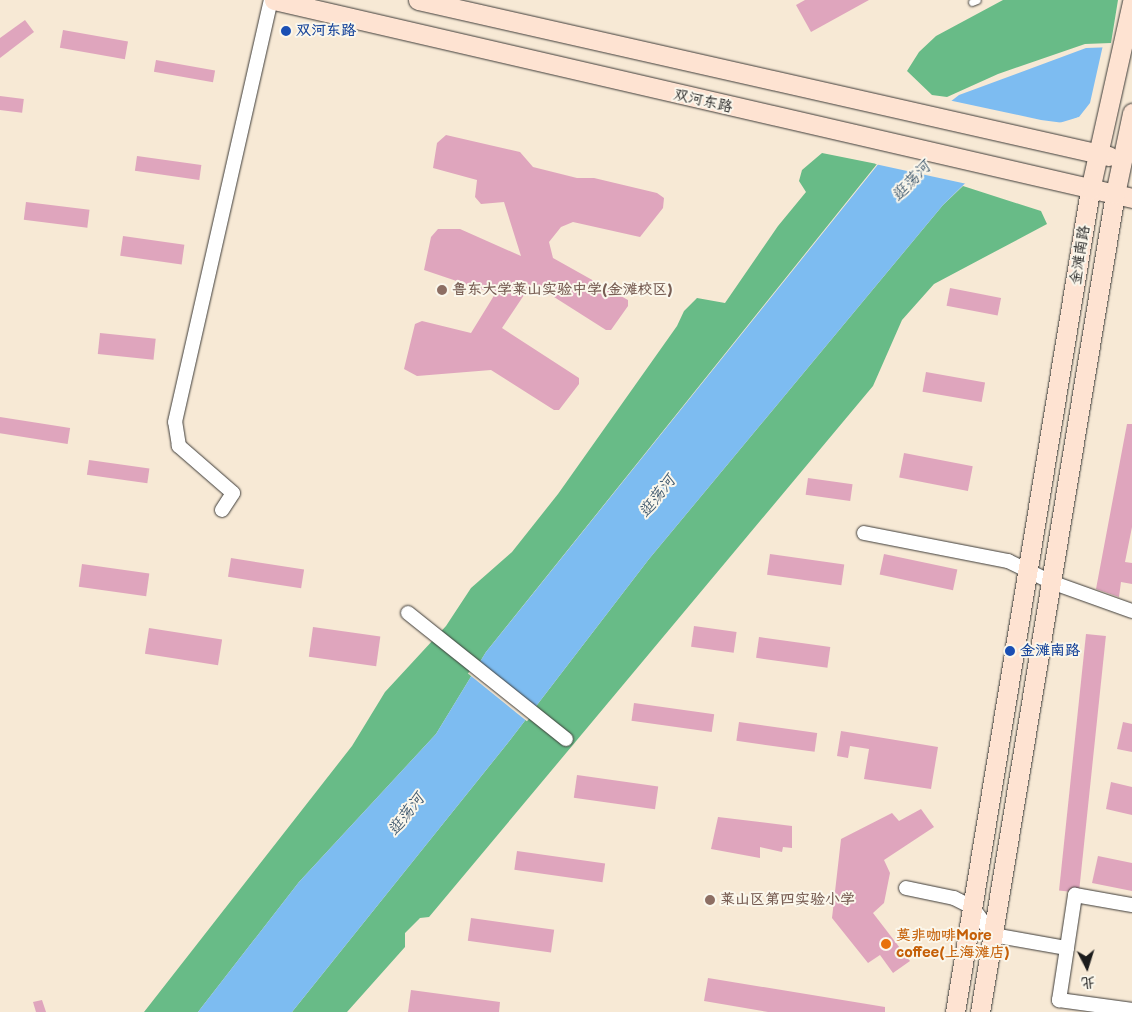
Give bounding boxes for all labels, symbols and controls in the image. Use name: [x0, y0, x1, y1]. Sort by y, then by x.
place label: 双河东路: [296, 22, 356, 40]
marker: 双河东路: [280, 25, 292, 37]
street label: 双河东路: [672, 85, 734, 117]
water label: 逛荡河: [888, 158, 936, 206]
street label: 金滩南路: [1066, 224, 1094, 286]
place label: 鲁东大学莱山实验中学(金滩校区): [452, 281, 673, 299]
marker: 鲁东大学莱山实验中学(金滩校区): [436, 284, 448, 296]
water label: 逛荡河: [636, 472, 680, 522]
place label: 金滩南路: [1020, 642, 1080, 660]
marker: 金滩南路: [1004, 645, 1016, 657]
water label: 逛荡河: [385, 790, 429, 840]
place label: 莱山区第四实验小学: [720, 891, 855, 909]
marker: 莱山区第四实验小学: [704, 894, 716, 906]
place label: 莫非咖啡More coffee(上海滩店): [896, 926, 1010, 961]
marker: 莫非咖啡More coffee(上海滩店): [880, 938, 892, 950]
north arrow: [1062, 942, 1112, 992]
text: 北: [1081, 973, 1096, 992]

